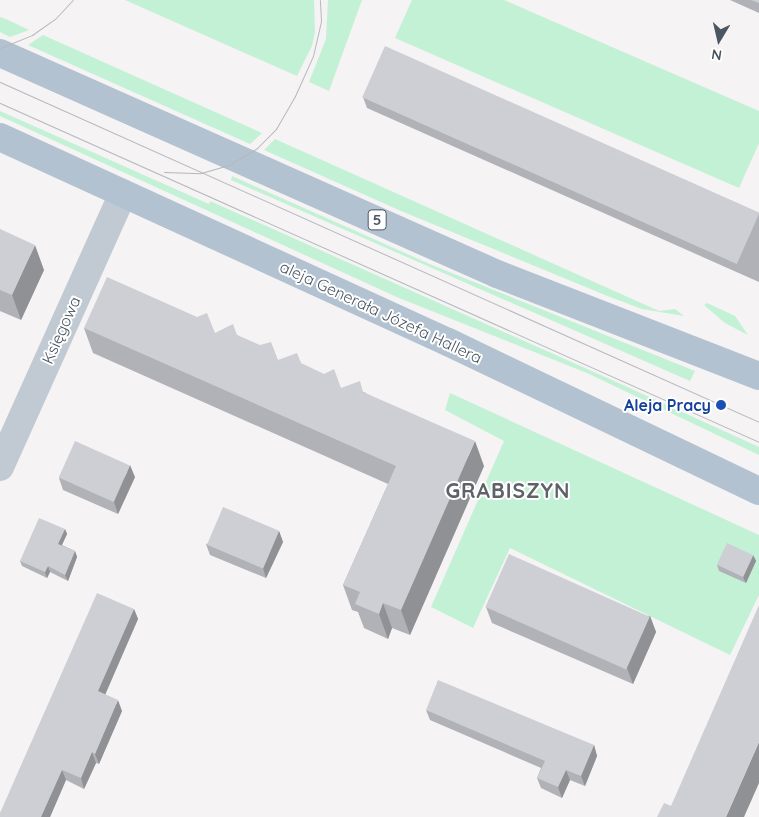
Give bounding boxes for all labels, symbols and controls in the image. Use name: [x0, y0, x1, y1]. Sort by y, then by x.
north arrow: [694, 15, 744, 65]
text: N: [710, 45, 723, 65]
road number: 5: [367, 208, 387, 232]
street label: aleja Generała Józefa Hallera: [277, 257, 485, 367]
street label: Księgowa: [38, 293, 84, 367]
place label: Aleja Pracy: [624, 395, 711, 415]
marker: Aleja Pracy: [715, 399, 727, 411]
district label: GRABISZYN: [444, 477, 572, 503]

